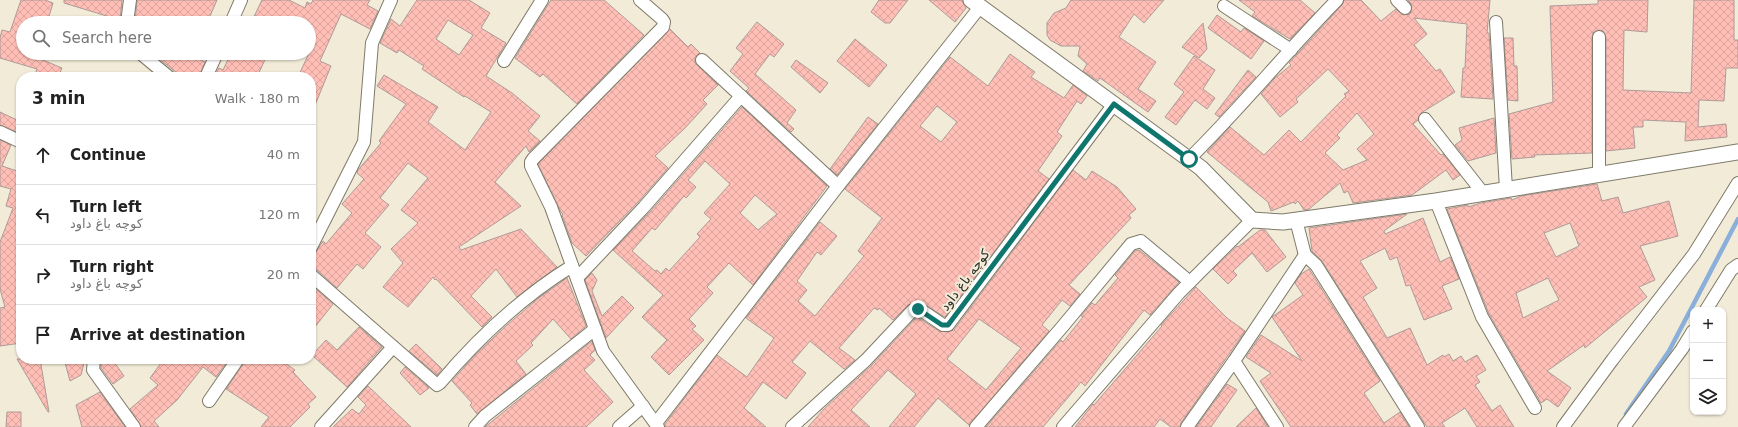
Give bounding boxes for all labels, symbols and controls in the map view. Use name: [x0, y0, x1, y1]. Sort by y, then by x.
search box: [16, 16, 316, 60]
icon: search: [30, 27, 52, 49]
text: Search here: [62, 29, 152, 47]
text: 3 min: [32, 88, 85, 108]
text: Walk · 180 m: [215, 91, 300, 106]
icon: ahead: [32, 144, 54, 166]
text: Continue: [70, 146, 146, 164]
text: 40 m: [267, 147, 300, 162]
route start: [1180, 150, 1198, 168]
text: Turn left: [70, 198, 142, 216]
icon: left: [32, 204, 54, 226]
text: 120 m: [258, 207, 300, 222]
text: کوچه باغ داود: [70, 216, 143, 231]
street label: کوچه باغ داود: [937, 246, 994, 314]
text: Turn right: [70, 258, 154, 276]
icon: right: [32, 264, 54, 286]
text: 20 m: [267, 267, 300, 282]
text: کوچه باغ داود: [70, 276, 143, 291]
route end: [909, 300, 927, 318]
map controls: [1690, 307, 1726, 415]
button: +: [1690, 307, 1726, 343]
icon: arrive: [32, 324, 54, 346]
text: Arrive at destination: [70, 326, 245, 344]
button: −: [1690, 343, 1726, 379]
button: layers: [1690, 379, 1726, 415]

